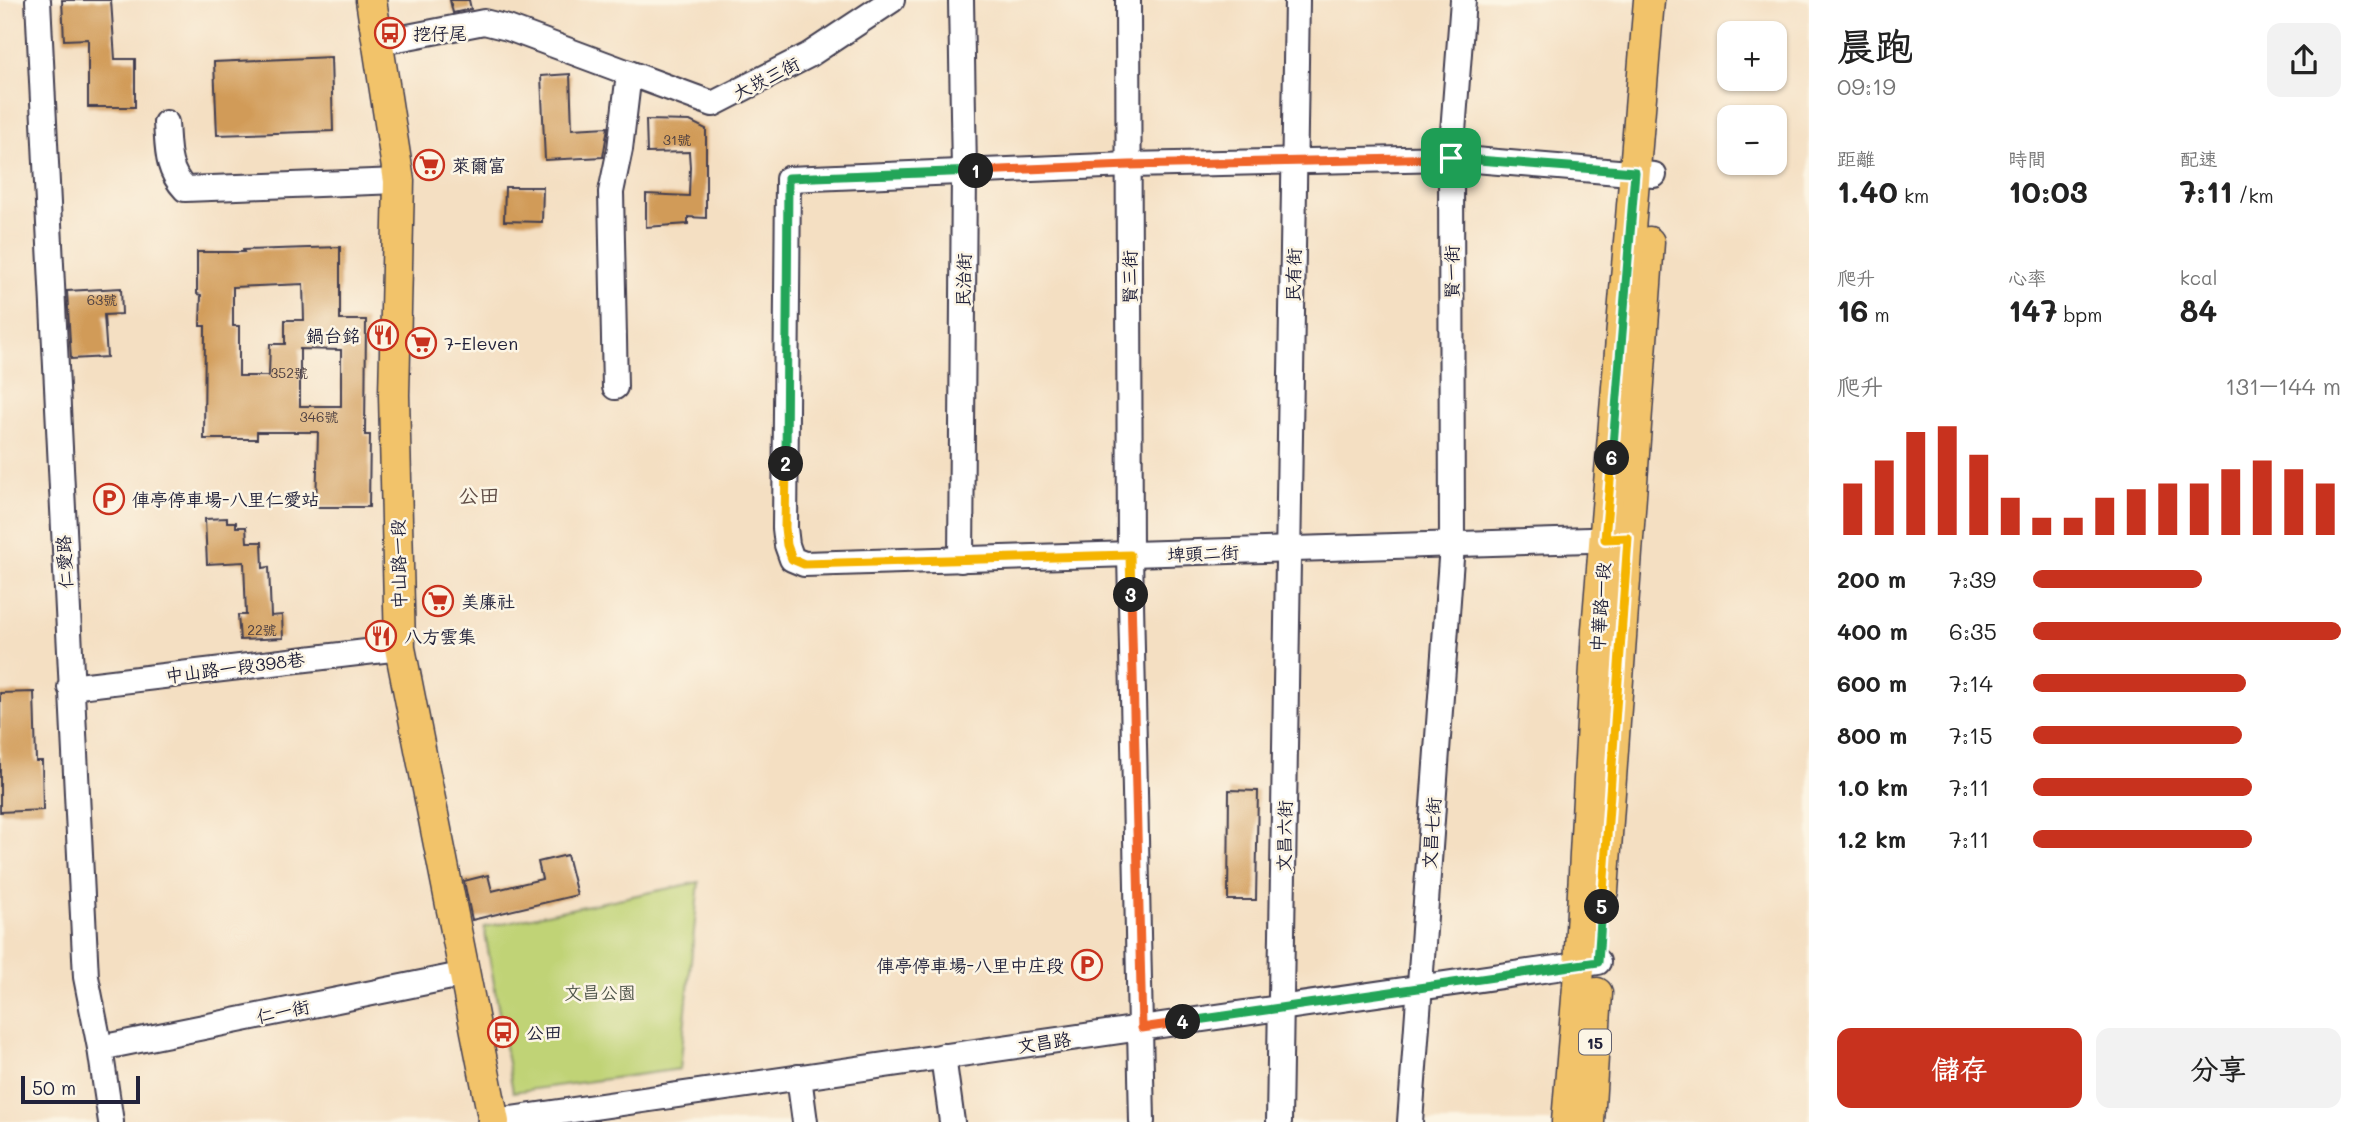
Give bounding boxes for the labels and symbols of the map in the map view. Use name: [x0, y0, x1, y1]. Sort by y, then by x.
bus stop icon: 挖仔尾: [373, 16, 407, 50]
place label: 挖仔尾: [413, 21, 467, 45]
street label: 大崁三街: [728, 51, 804, 105]
pin: [1421, 128, 1481, 188]
house number: 31號: [663, 130, 691, 149]
supermarket icon: 萊爾富: [412, 148, 446, 182]
place label: 萊爾富: [452, 153, 506, 177]
pin: 1: [958, 154, 993, 188]
street label: 賢一街: [1439, 245, 1463, 299]
street label: 民有街: [1281, 248, 1305, 302]
street label: 賢三街: [1117, 250, 1141, 304]
street label: 民治街: [951, 253, 975, 307]
house number: 63號: [87, 290, 117, 309]
restaurant icon: 鍋台銘: [366, 318, 400, 352]
place label: 鍋台銘: [306, 323, 360, 347]
supermarket icon: 7-Eleven: [404, 326, 438, 360]
place label: 7-Eleven: [444, 331, 518, 355]
house number: 352號: [270, 363, 308, 382]
house number: 346號: [300, 407, 338, 426]
pin: 6: [1594, 440, 1630, 476]
pin: 2: [768, 447, 804, 482]
district label: 公田: [458, 481, 500, 508]
parking icon: 俥亭停車場-八里仁愛站: [92, 482, 126, 516]
place label: 俥亭停車場-八里仁愛站: [132, 487, 320, 511]
street label: 中山路一段: [385, 519, 411, 609]
street label: 仁愛路: [51, 534, 77, 590]
street label: 埤頭二街: [1167, 540, 1239, 566]
street label: 中華路一段: [1585, 561, 1615, 653]
pin: 3: [1114, 578, 1148, 612]
supermarket icon: 美廉社: [421, 584, 455, 618]
place label: 美廉社: [461, 589, 515, 613]
restaurant icon: 八方雲集: [364, 619, 398, 653]
house number: 22號: [247, 620, 277, 639]
place label: 八方雲集: [404, 624, 476, 648]
street label: 中山路一段398巷: [164, 647, 306, 687]
street label: 文昌七街: [1417, 796, 1445, 870]
street label: 文昌六街: [1271, 800, 1297, 872]
pin: 5: [1584, 890, 1620, 925]
parking icon: 俥亭停車場-八里中庄段: [1070, 948, 1104, 982]
place label: 俥亭停車場-八里中庄段: [876, 953, 1064, 977]
park label: 文昌公園: [564, 980, 636, 1004]
street label: 仁一街: [254, 994, 312, 1028]
pin: 4: [1166, 1004, 1200, 1040]
bus stop icon: 公田: [486, 1015, 520, 1049]
place label: 公田: [526, 1020, 562, 1044]
street label: 文昌路: [1016, 1026, 1072, 1058]
road number: 15: [1579, 1030, 1611, 1054]
scale bar: [21, 1073, 140, 1105]

